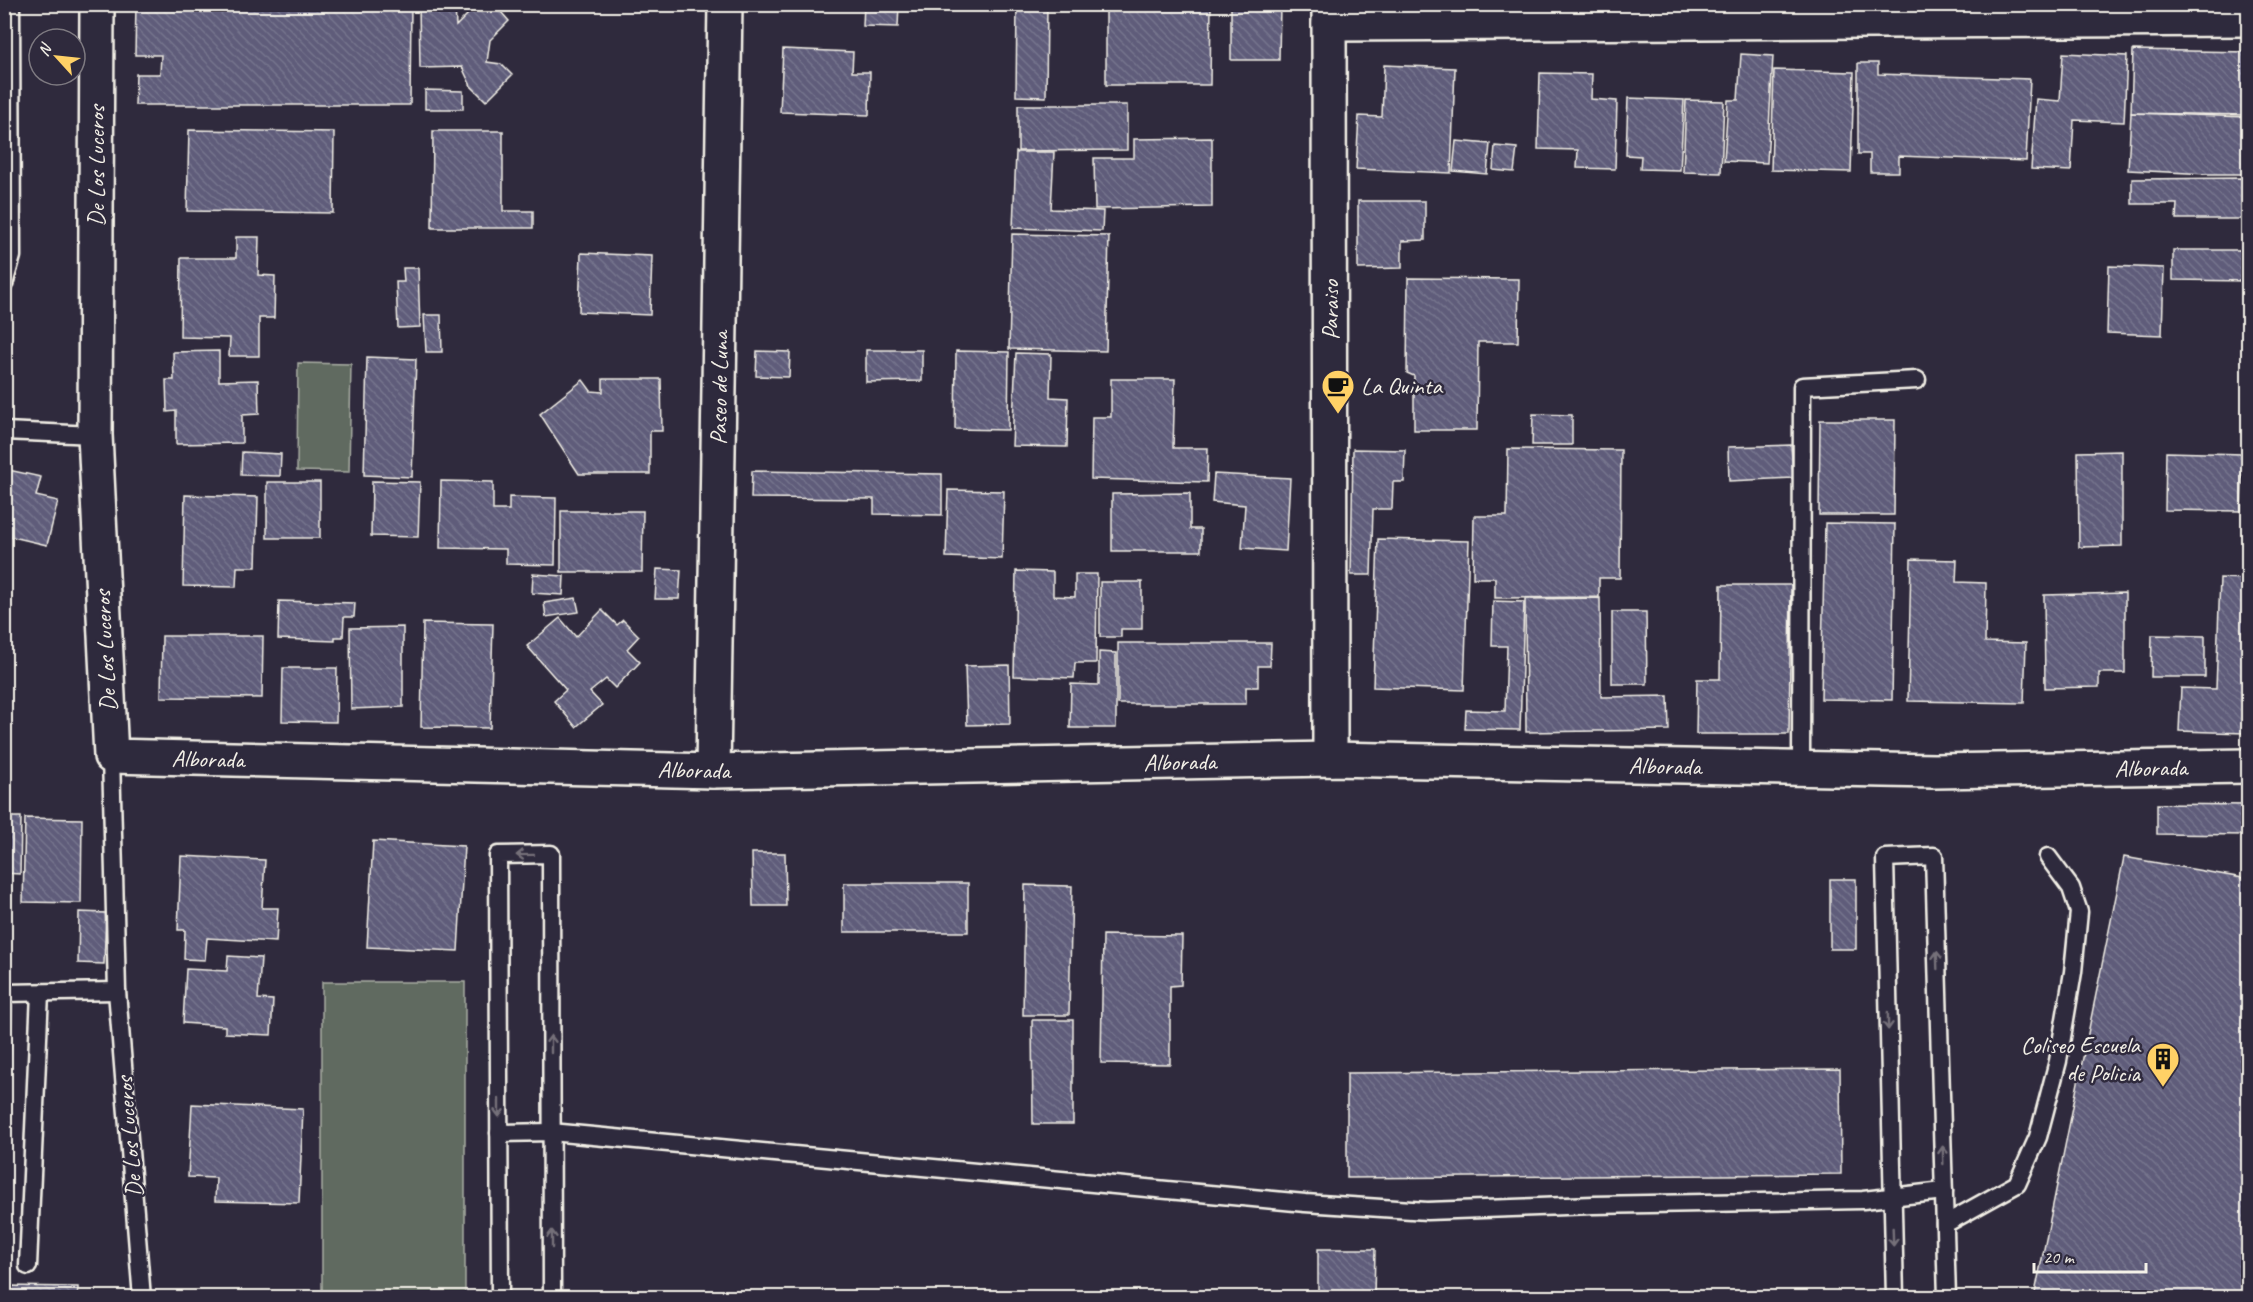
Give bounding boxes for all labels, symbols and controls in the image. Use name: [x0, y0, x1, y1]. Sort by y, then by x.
north arrow: [27, 27, 87, 87]
text: N: [33, 39, 57, 60]
street label: De Los Luceros: [81, 103, 111, 227]
street label: Paraiso: [1315, 278, 1345, 340]
street label: Paseo de Luna: [703, 329, 735, 445]
cafe icon: La Quinta: [1320, 368, 1356, 415]
place label: La Quinta: [1361, 371, 1443, 401]
street label: De Los Luceros: [87, 587, 123, 712]
street label: Alborada: [171, 743, 247, 775]
street label: Alborada: [1143, 746, 1219, 778]
street label: Alborada: [1628, 750, 1704, 782]
street label: Alborada: [2114, 752, 2190, 784]
street label: Alborada: [657, 754, 733, 786]
one-way arrow: [515, 849, 535, 861]
one-way arrow: [1932, 951, 1943, 971]
one-way arrow: [1882, 1011, 1894, 1030]
place label: Coliseo Escuela de Policia: [2021, 1030, 2142, 1088]
one-way arrow: [545, 1035, 557, 1055]
building icon: Coliseo Escuela de Policia: [2145, 1041, 2181, 1088]
street label: De Los Luceros: [109, 1073, 149, 1199]
one-way arrow: [493, 1097, 505, 1117]
one-way arrow: [1937, 1146, 1949, 1166]
one-way arrow: [1887, 1226, 1898, 1246]
one-way arrow: [546, 1230, 558, 1250]
scale bar: [2034, 1236, 2146, 1274]
text: 20 m: [2043, 1246, 2076, 1268]

